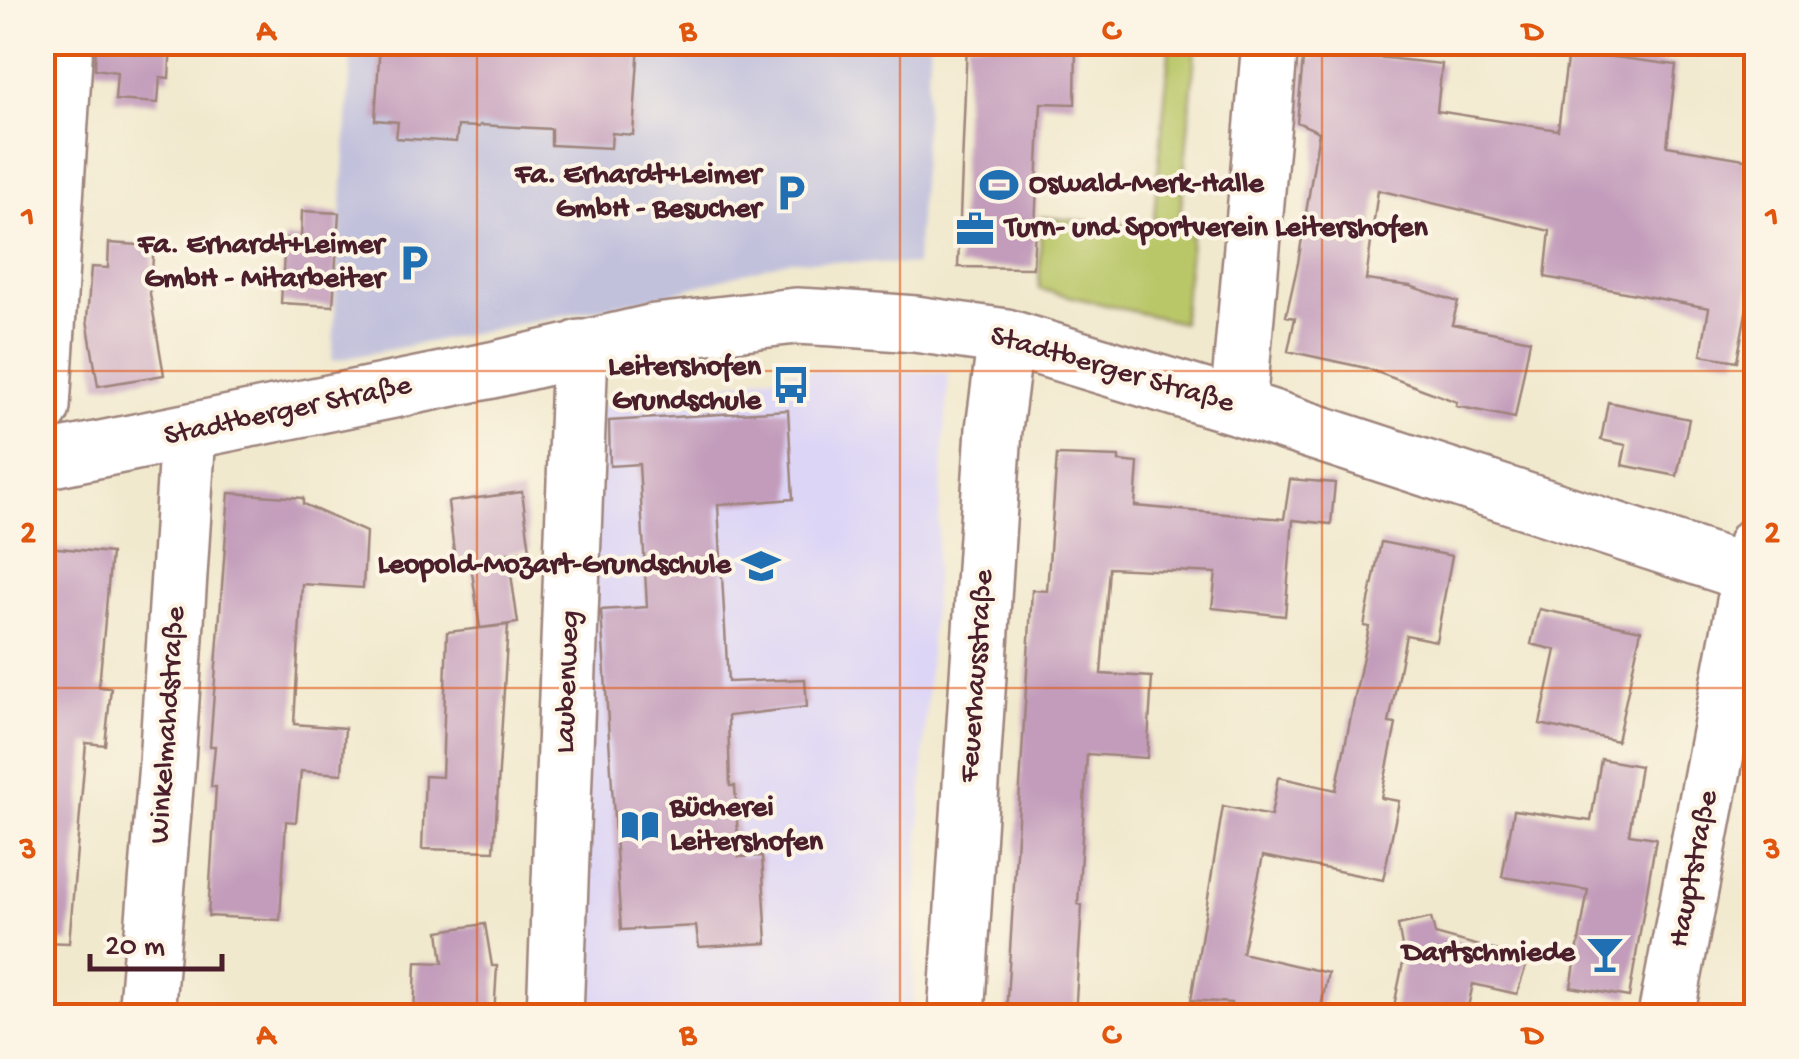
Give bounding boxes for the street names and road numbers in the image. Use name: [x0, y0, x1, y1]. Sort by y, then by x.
street label: Stadtberger Straße: [986, 319, 1238, 423]
street label: Stadtberger Straße: [161, 369, 415, 455]
street label: Feuerhausstraße: [953, 568, 1003, 785]
street label: Winkelmahdstraße: [143, 605, 195, 845]
street label: Laubenweg: [549, 610, 589, 754]
street label: Hauptstraße: [1663, 787, 1727, 950]

